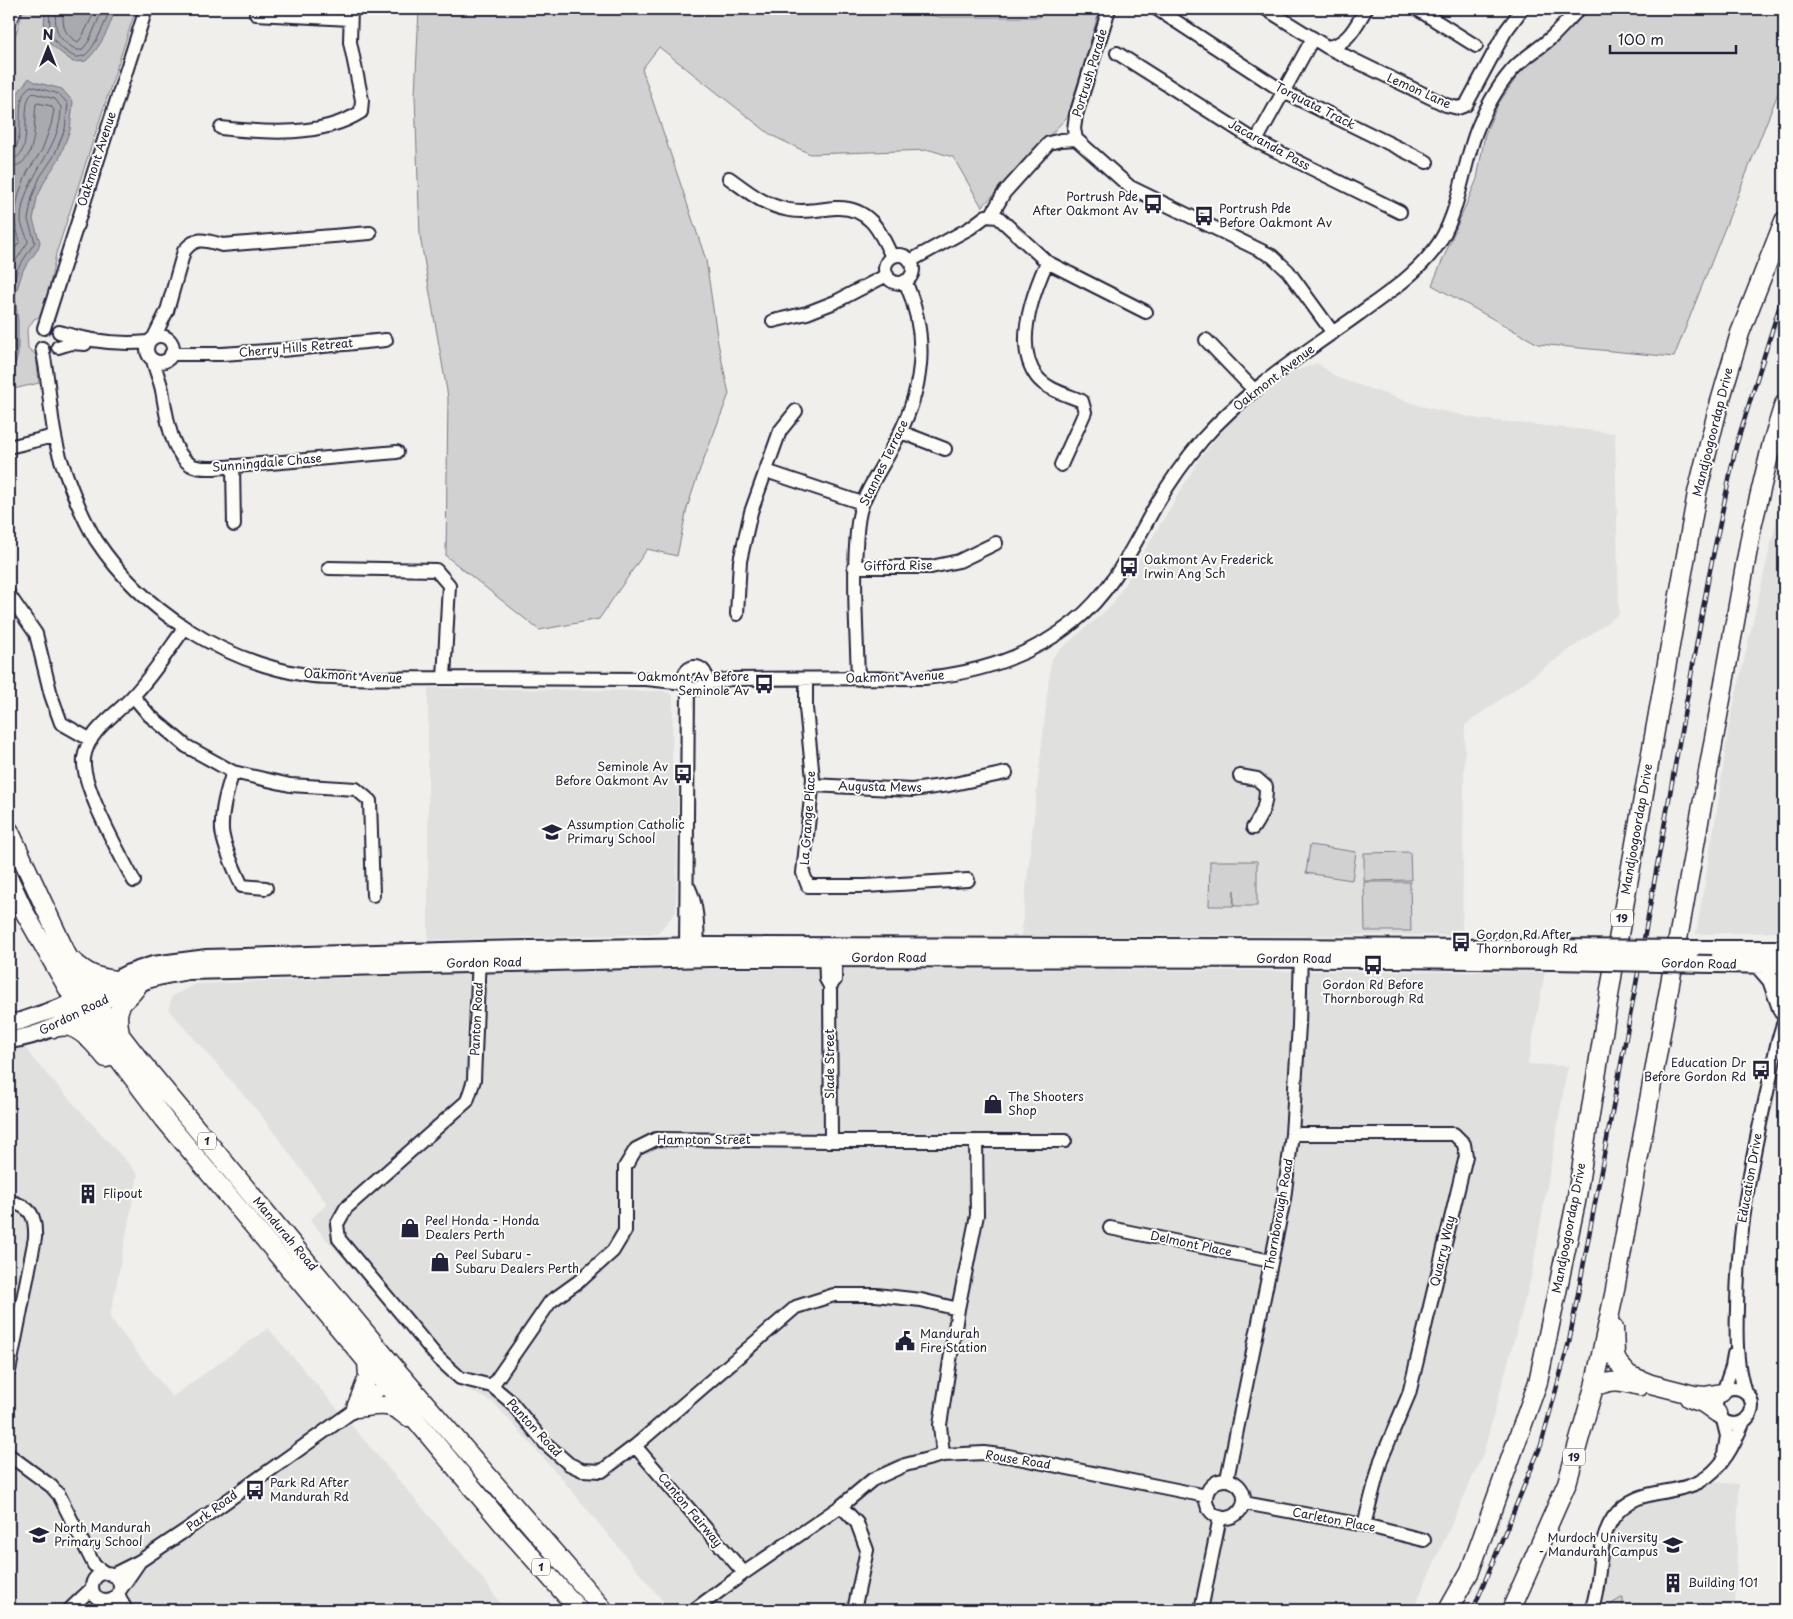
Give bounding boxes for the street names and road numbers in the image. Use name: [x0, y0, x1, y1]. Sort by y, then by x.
street label: Portrush Parade: [1067, 26, 1111, 119]
street label: Lemon Lane: [1384, 68, 1455, 112]
street label: Torquata Track: [1272, 77, 1359, 133]
street label: Oakmont Avenue: [72, 109, 120, 208]
street label: Jacaranda Pass: [1225, 114, 1314, 174]
street label: Cherry Hills Retreat: [238, 333, 354, 361]
street label: Oakmont Avenue: [1229, 339, 1318, 415]
street label: Mandjoogoordap Drive: [1687, 365, 1737, 498]
street label: Stannes Terrace: [854, 416, 912, 509]
street label: Sunningdale Chase: [211, 448, 323, 476]
street label: Gifford Rise: [863, 555, 933, 575]
street label: Oakmont Avenue: [303, 663, 403, 687]
street label: Oakmont Avenue: [845, 665, 945, 687]
street label: Mandjoogoordap Drive: [1616, 762, 1656, 896]
street label: La Grange Place: [795, 770, 819, 866]
street label: Augusta Mews: [838, 776, 923, 796]
road number: 19: [1611, 910, 1633, 926]
street label: Gordon Road: [851, 948, 927, 966]
street label: Gordon Road: [1256, 949, 1332, 967]
street label: Gordon Road: [446, 952, 522, 972]
street label: Gordon Road: [1661, 953, 1737, 973]
street label: Panton Road: [465, 982, 487, 1056]
street label: Gordon Road: [36, 989, 112, 1039]
street label: Slade Street: [820, 1029, 838, 1099]
street label: Hampton Street: [657, 1130, 751, 1148]
road number: 1: [198, 1132, 216, 1150]
street label: Education Drive: [1732, 1132, 1766, 1224]
street label: Thornborough Road: [1259, 1157, 1297, 1273]
street label: Mandjoogoordap Drive: [1547, 1161, 1589, 1295]
street label: Mandurah Road: [249, 1192, 322, 1275]
street label: Quarry Way: [1425, 1213, 1459, 1288]
street label: Delmont Place: [1149, 1226, 1234, 1260]
street label: Panton Road: [503, 1394, 567, 1461]
street label: Rouse Road: [984, 1445, 1052, 1473]
road number: 19: [1563, 1448, 1585, 1465]
street label: Canton Fairway: [654, 1468, 727, 1551]
street label: Park Road: [182, 1485, 241, 1535]
street label: Carleton Place: [1291, 1502, 1377, 1536]
road number: 1: [532, 1558, 550, 1575]

